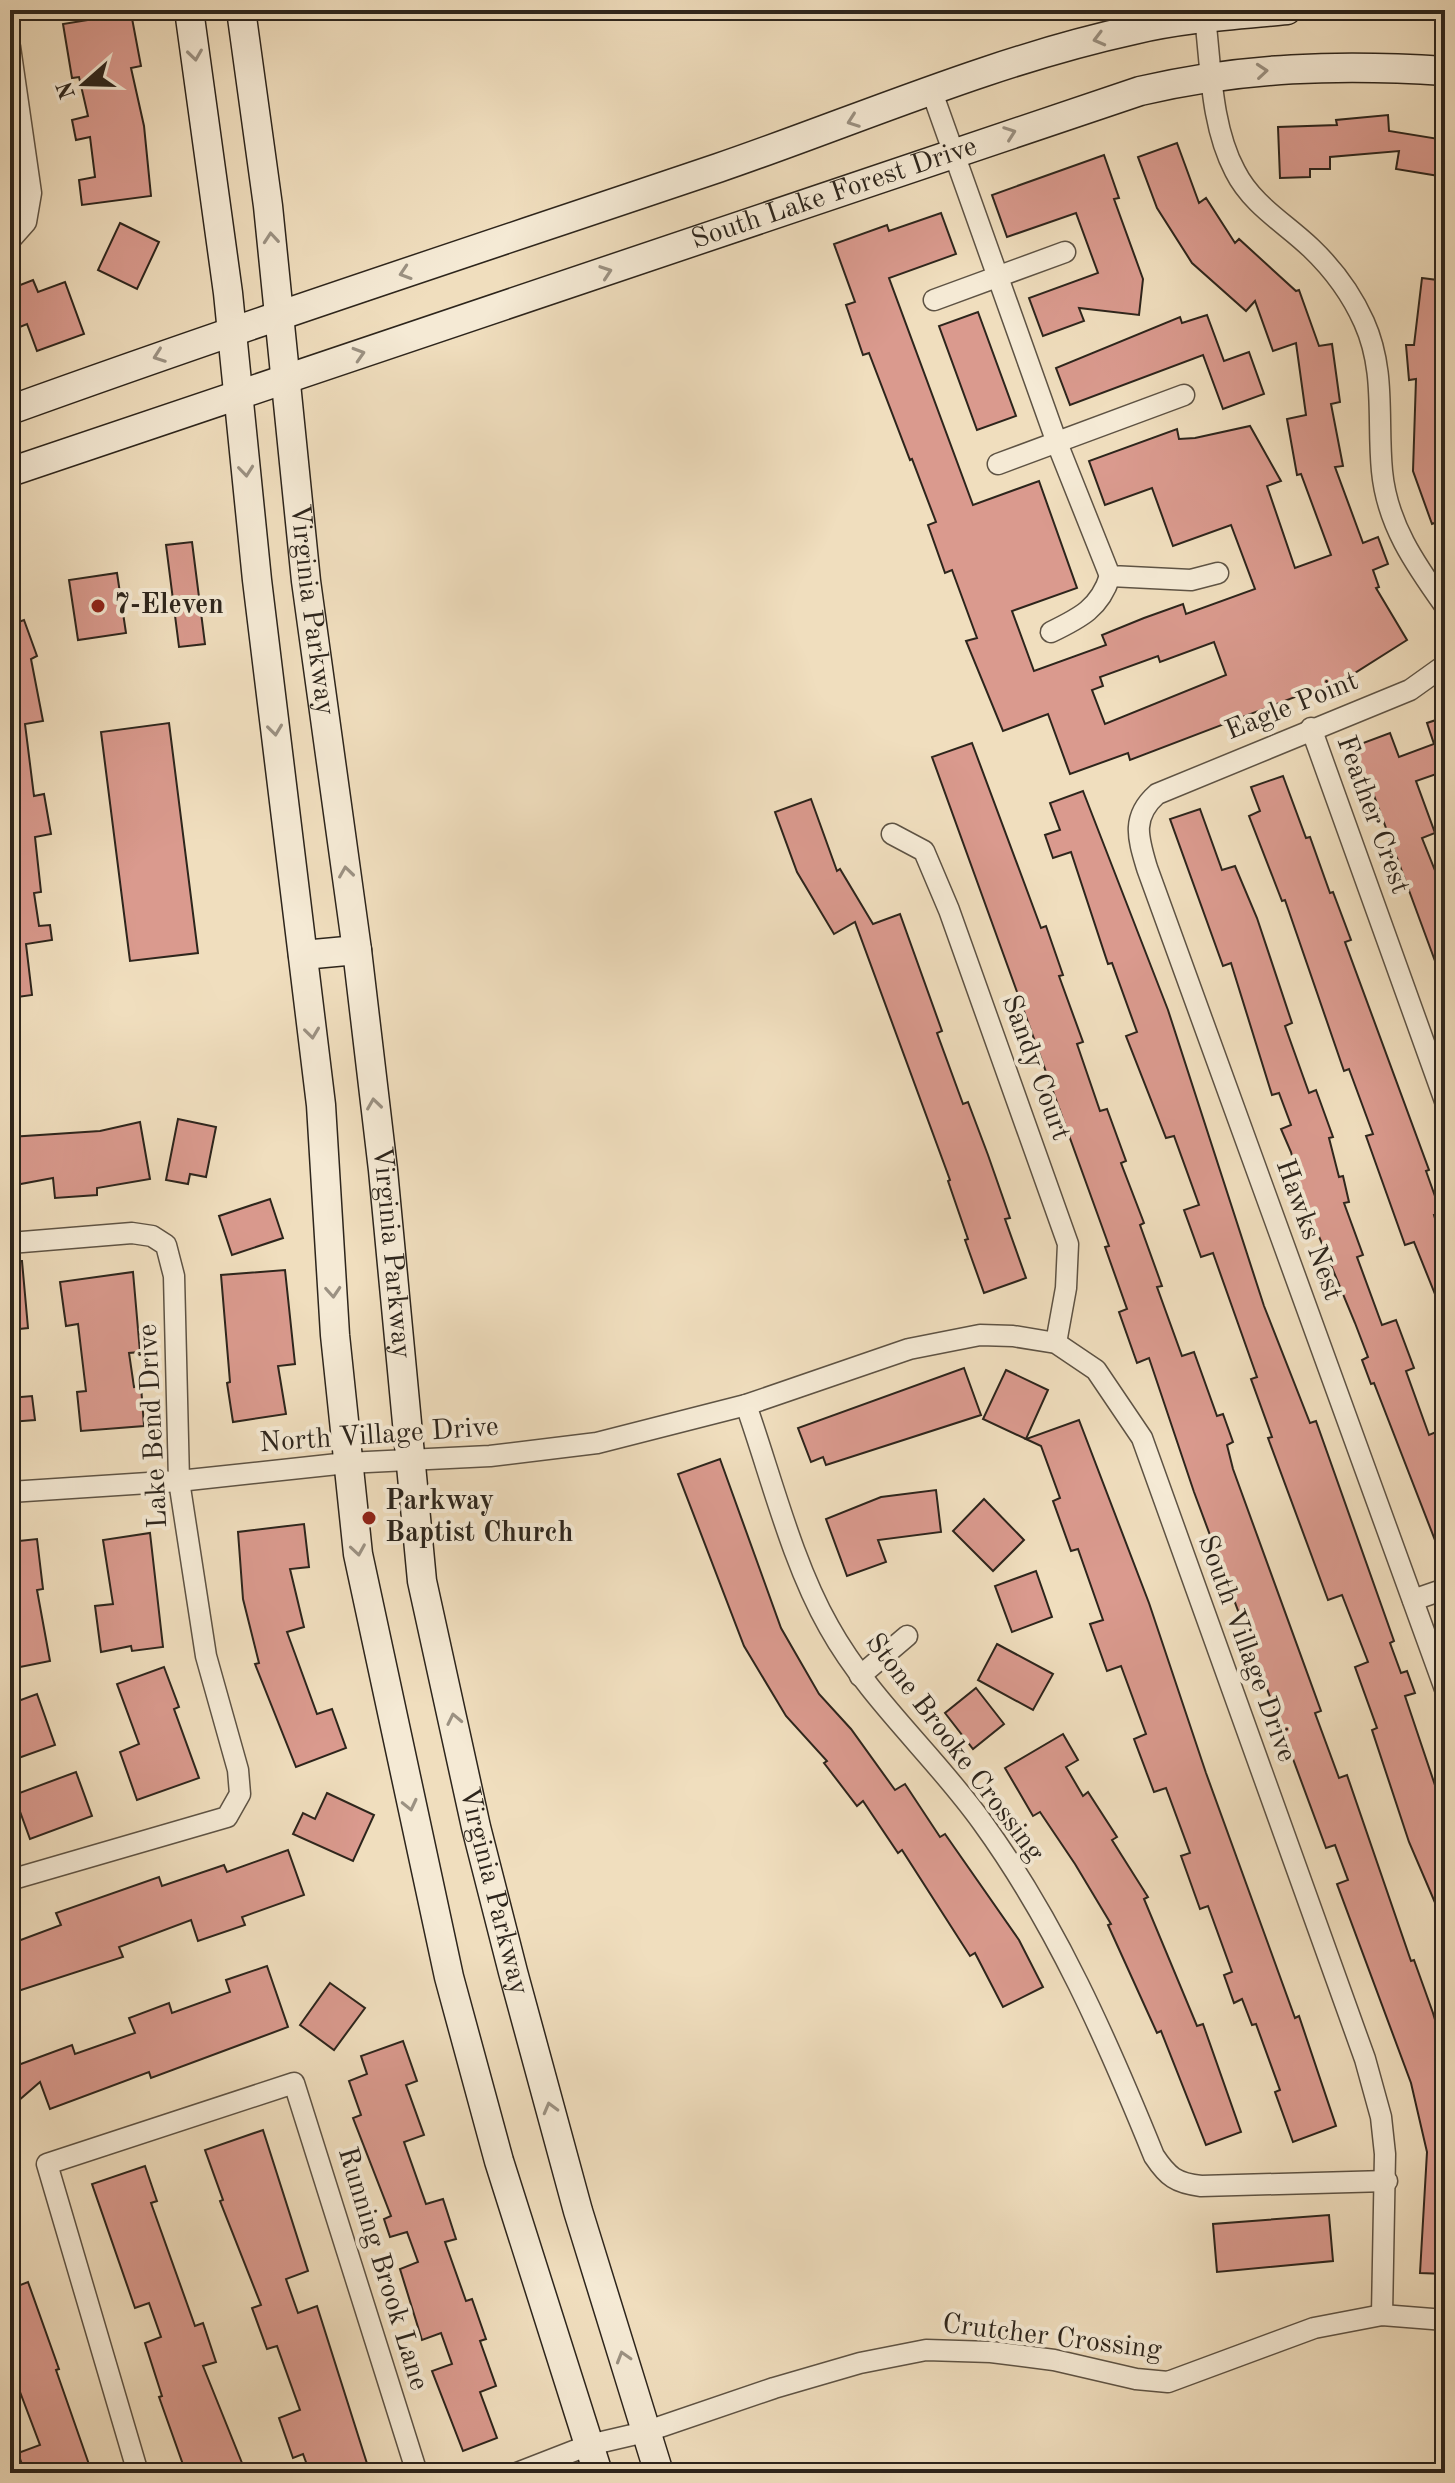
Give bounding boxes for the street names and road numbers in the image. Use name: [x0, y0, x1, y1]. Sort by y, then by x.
street label: South Lake Forest Drive: [688, 133, 981, 255]
street label: Virginia Parkway: [284, 503, 338, 718]
street label: Eagle Point: [1222, 668, 1362, 746]
street label: Feather Crest: [1330, 732, 1414, 898]
street label: Sandy Court: [996, 992, 1074, 1144]
street label: Virginia Parkway: [366, 1145, 415, 1360]
street label: Hawks Nest: [1270, 1156, 1346, 1304]
street label: Lake Bend Drive: [135, 1323, 173, 1529]
street label: North Village Drive: [258, 1414, 500, 1458]
street label: South Village Drive: [1192, 1532, 1300, 1766]
street label: Stone Brooke Crossing: [859, 1629, 1049, 1867]
street label: Virginia Parkway: [454, 1785, 533, 1998]
street label: Running Brook Lane: [332, 2144, 432, 2394]
street label: Crutcher Crossing: [941, 2311, 1163, 2365]

